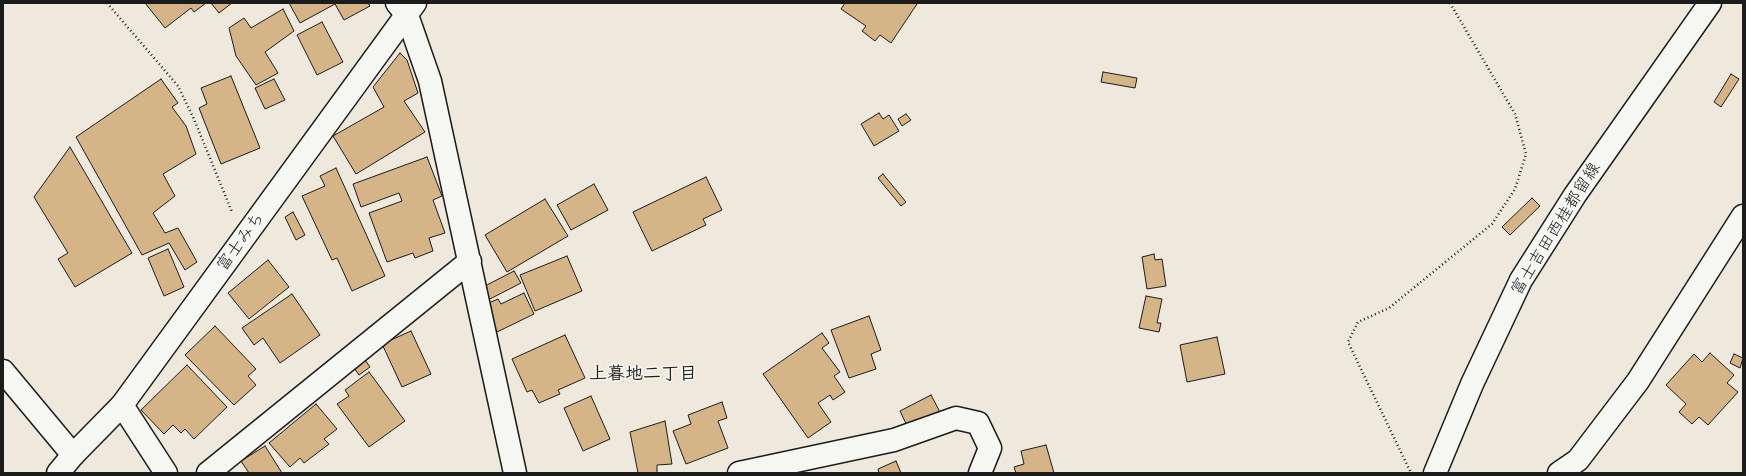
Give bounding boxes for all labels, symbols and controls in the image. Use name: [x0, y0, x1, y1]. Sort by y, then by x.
street label: 富士吉田西桂都留線: [1507, 159, 1605, 299]
street label: 富士みち: [213, 208, 269, 276]
district label: 上暮地二丁目: [589, 363, 697, 385]

